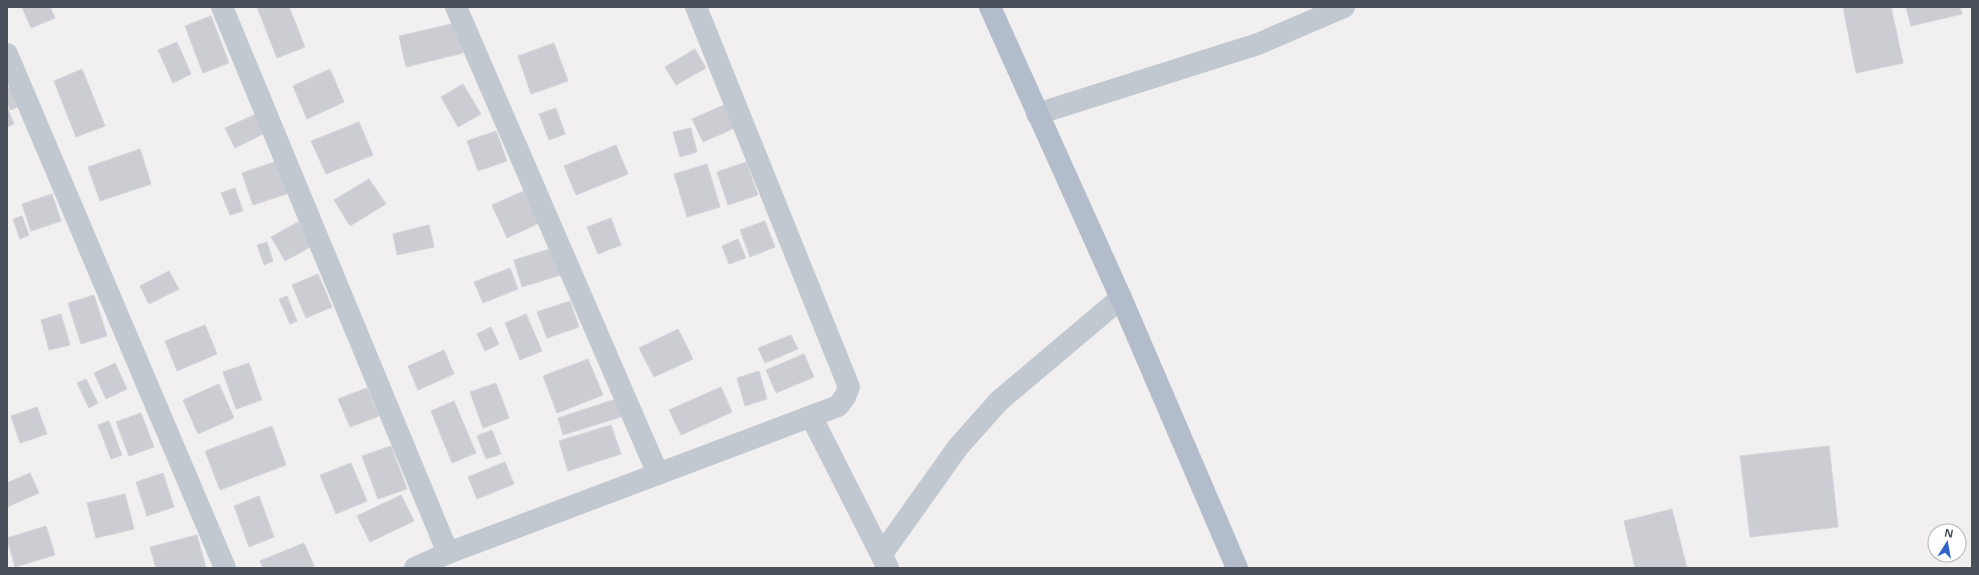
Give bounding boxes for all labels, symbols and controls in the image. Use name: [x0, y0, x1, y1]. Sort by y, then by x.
north arrow: [1927, 523, 1967, 563]
text: N: [1943, 524, 1955, 541]

